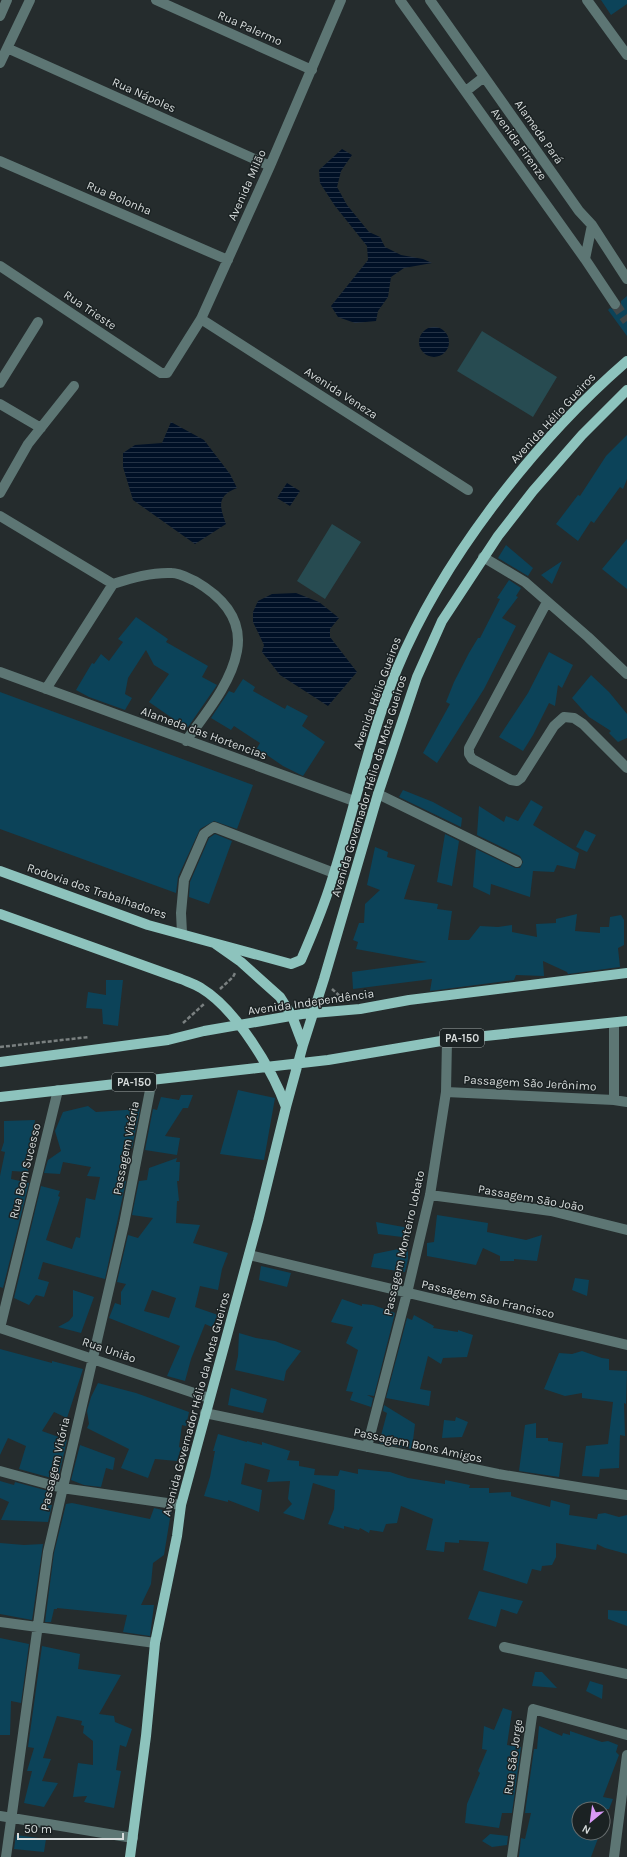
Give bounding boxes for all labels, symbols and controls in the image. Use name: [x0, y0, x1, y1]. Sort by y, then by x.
street label: Rua Palermo: [216, 8, 284, 48]
street label: Rua Nápoles: [110, 75, 178, 115]
street label: Alameda Pará: [512, 97, 566, 167]
street label: Avenida Firenze: [488, 105, 550, 183]
street label: Avenida Milão: [225, 147, 269, 223]
street label: Rua Bolonha: [84, 178, 154, 218]
street label: Rua Trieste: [61, 287, 119, 333]
street label: Avenida Veneza: [302, 364, 380, 422]
street label: Avenida Hélio Gueiros: [507, 370, 599, 466]
street label: Avenida Hélio Gueiros: [350, 635, 404, 751]
street label: Avenida Governador Hélio da Mota Gueiros: [328, 673, 410, 899]
street label: Alameda das Hortencias: [139, 704, 269, 762]
street label: Rodovia dos Trabalhadores: [25, 860, 169, 922]
street label: Avenida Independência: [247, 986, 375, 1018]
road number: PA-150: [440, 1029, 484, 1047]
road number: PA-150: [112, 1073, 156, 1091]
street label: Passagem São Jerônimo: [463, 1073, 597, 1093]
street label: Passagem Vitória: [110, 1100, 142, 1196]
street label: Rua Bom Sucesso: [6, 1122, 44, 1220]
street label: Passagem Monteiro Lobato: [380, 1169, 428, 1317]
street label: Passagem São João: [477, 1182, 585, 1214]
street label: Passagem São Francisco: [420, 1277, 556, 1321]
street label: Avenida Governador Hélio da Mota Gueiros: [159, 1290, 233, 1518]
street label: Rua União: [80, 1334, 138, 1366]
street label: Passagem Vitória: [37, 1416, 73, 1512]
street label: Passagem Bons Amigos: [352, 1425, 484, 1465]
street label: Rua São Jorge: [501, 1718, 525, 1796]
north arrow: [571, 1801, 611, 1841]
scale bar: [18, 1815, 123, 1841]
text: 50 m: [24, 1822, 52, 1836]
text: N: [580, 1822, 593, 1837]

